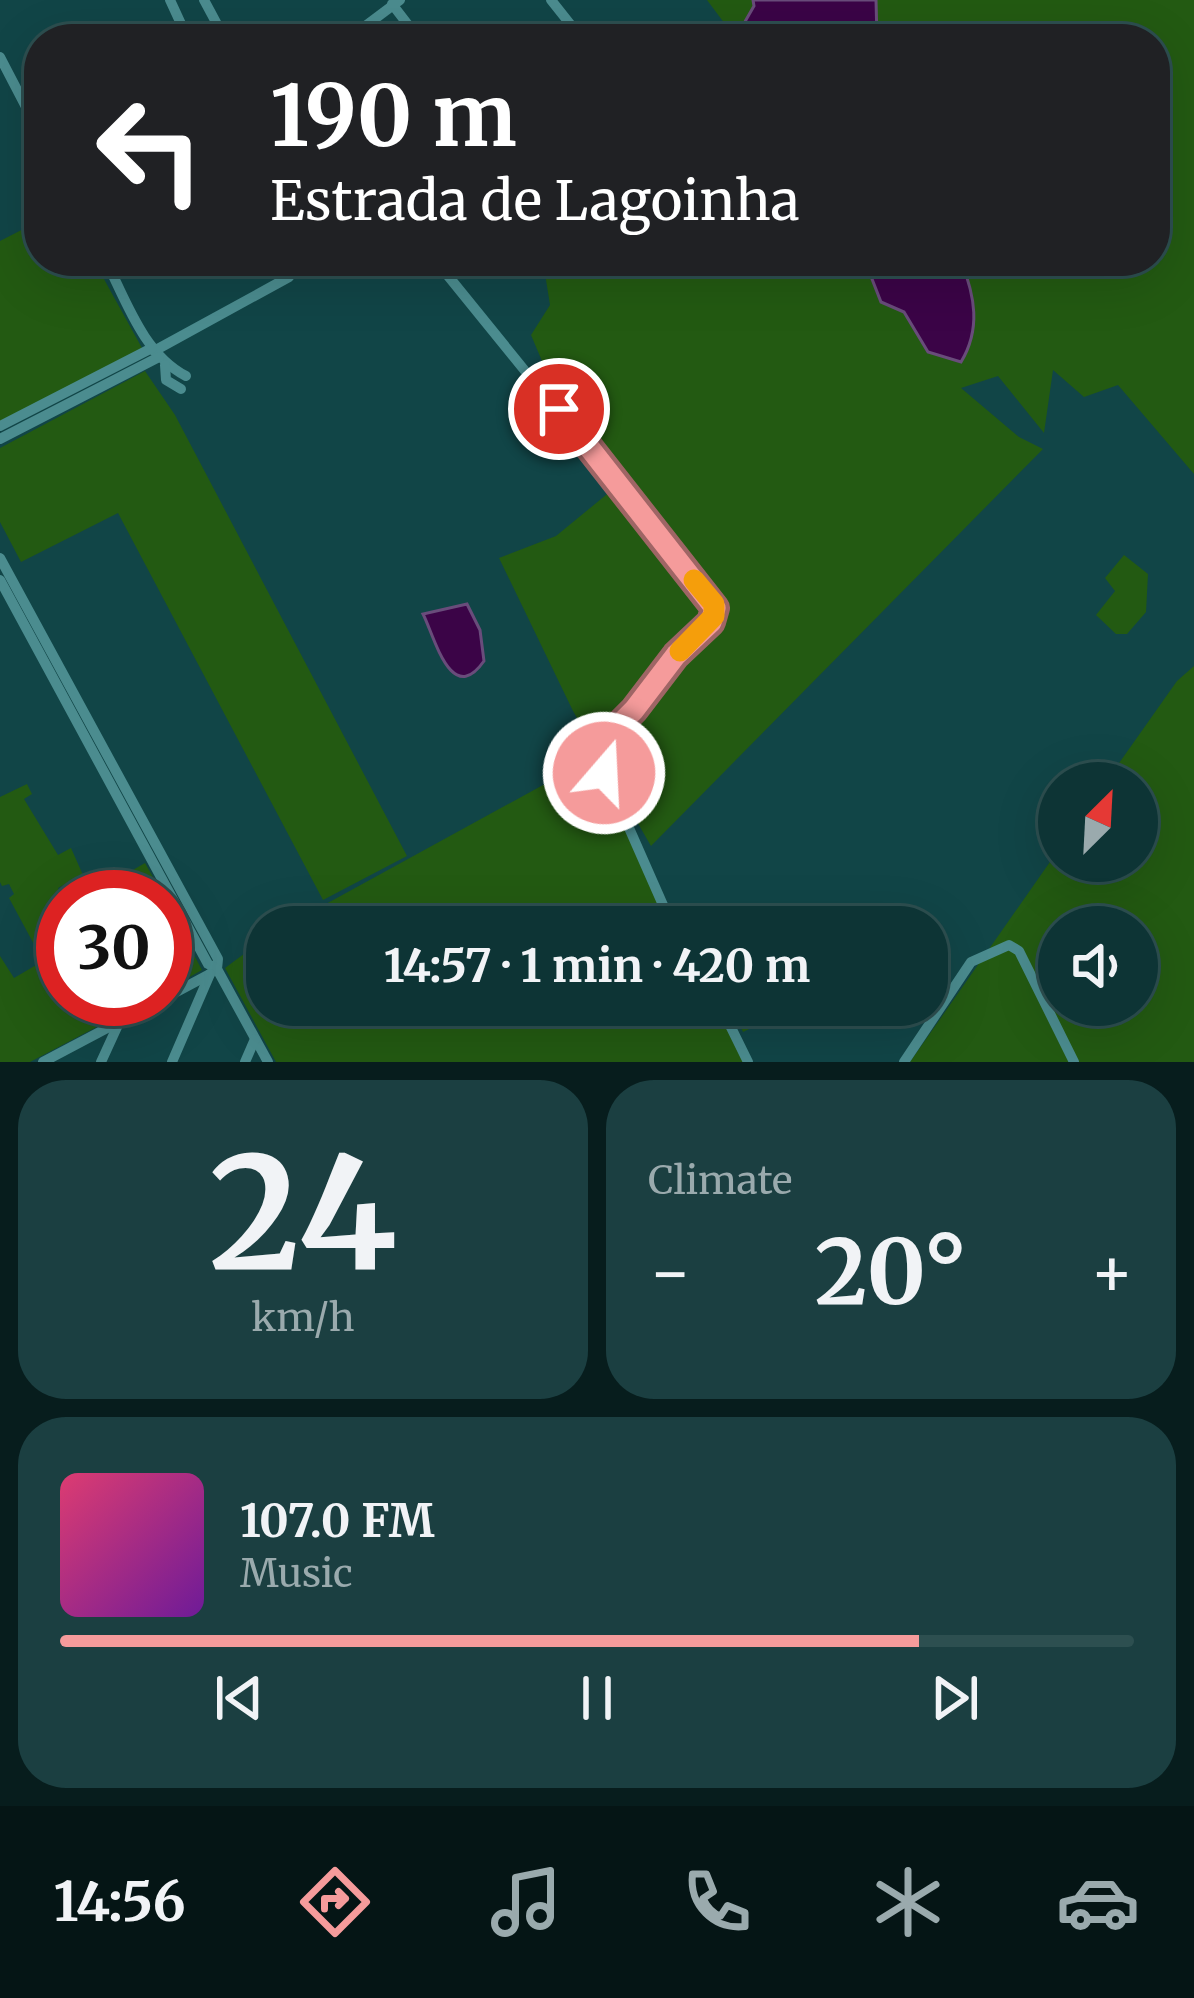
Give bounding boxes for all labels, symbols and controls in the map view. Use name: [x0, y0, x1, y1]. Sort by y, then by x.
text: 190 m: [270, 63, 517, 169]
icon: left: [72, 72, 228, 228]
text: Estrada de Lagoinha: [270, 167, 800, 235]
pin: [508, 358, 610, 460]
icon: arrive: [526, 376, 592, 442]
position arrow: [541, 710, 667, 836]
north arrow: [1038, 762, 1158, 882]
map controls: [1038, 762, 1158, 1026]
speed limit sign: 30: [36, 870, 192, 1026]
button: sound: [1038, 906, 1158, 1026]
text: 14:57 · 1 min · 420 m: [384, 938, 810, 994]
text: 24: [209, 1116, 397, 1313]
text: Climate: [648, 1156, 792, 1205]
text: 20°: [815, 1215, 967, 1329]
text: −: [648, 1231, 692, 1314]
text: +: [1090, 1231, 1134, 1314]
text: km/h: [251, 1293, 355, 1342]
text: 107.0 FM: [240, 1493, 435, 1549]
text: Music: [240, 1549, 353, 1598]
icon: previous: [206, 1665, 272, 1731]
icon: pause: [564, 1665, 630, 1731]
icon: next: [922, 1665, 988, 1731]
icon: directions: [293, 1860, 377, 1944]
icon: music: [484, 1860, 568, 1944]
icon: phone: [675, 1860, 759, 1944]
icon: climate: [866, 1860, 950, 1944]
icon: car: [1056, 1860, 1140, 1944]
text: 14:56: [53, 1868, 186, 1936]

